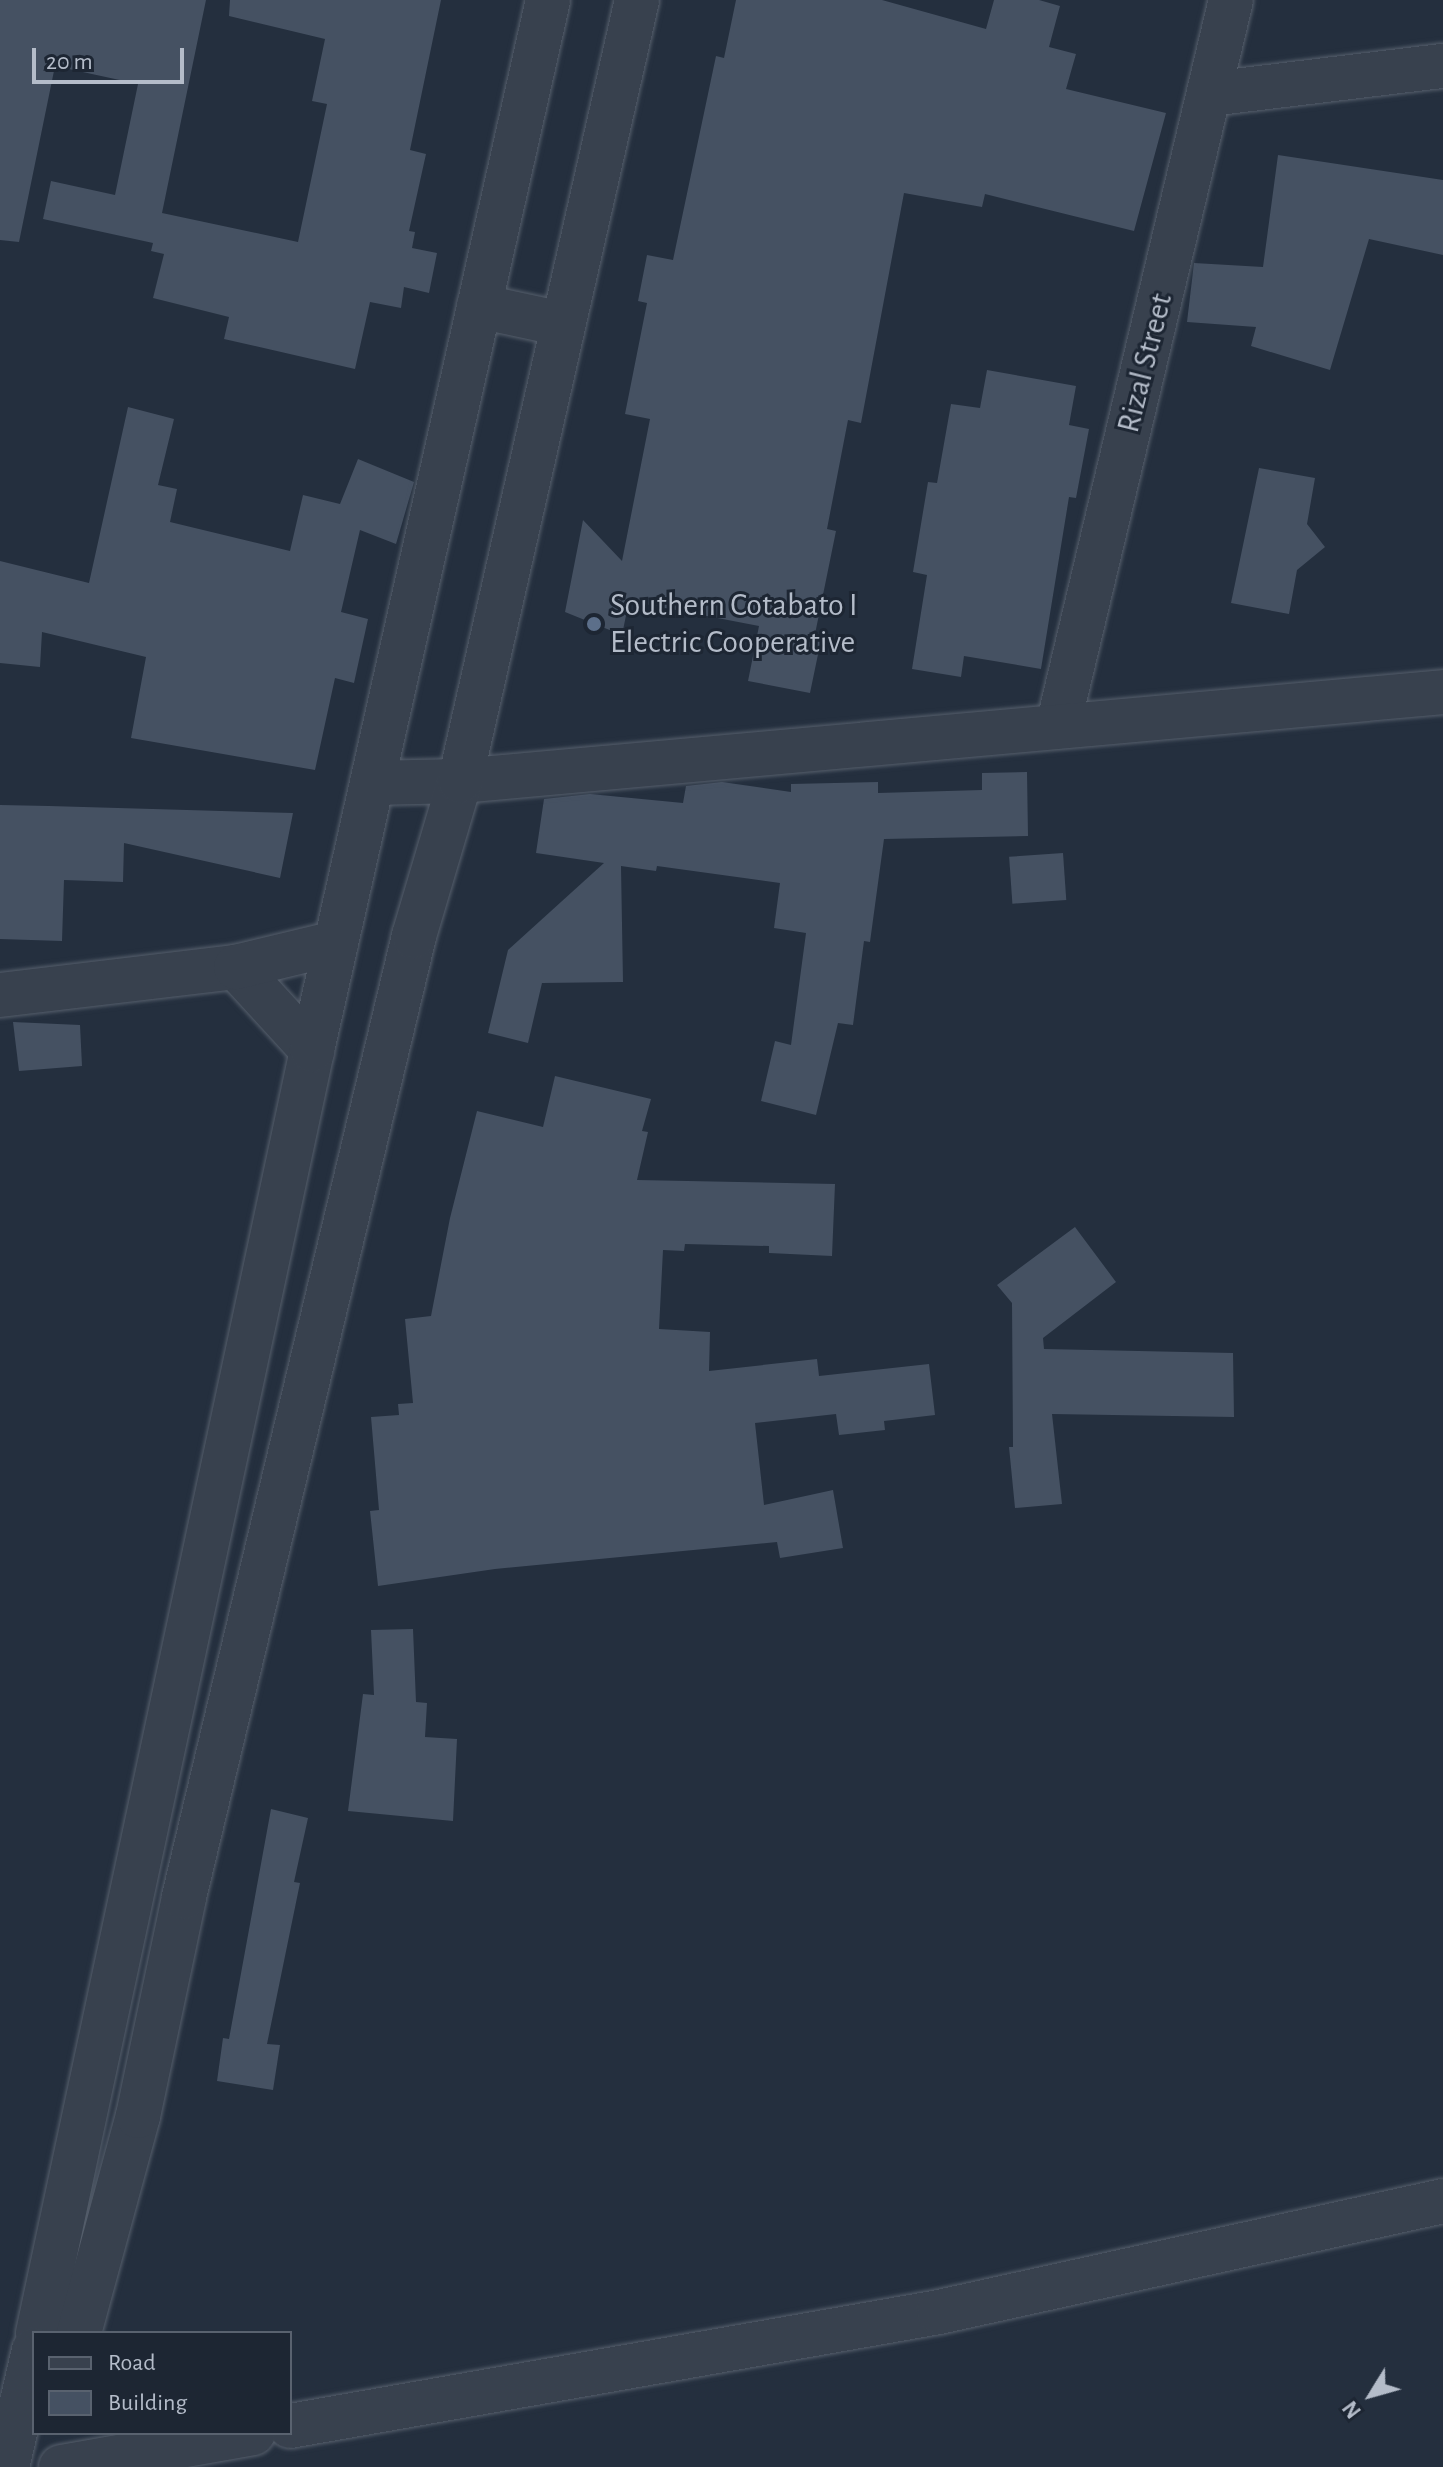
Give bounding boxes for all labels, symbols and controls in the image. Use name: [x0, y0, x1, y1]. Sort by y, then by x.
scale bar: [36, 32, 188, 82]
text: 20 m: [46, 50, 93, 74]
street label: Rizal Street: [1109, 289, 1181, 437]
place label: Southern Cotabato I Electric Cooperative: [610, 587, 857, 662]
marker: Southern Cotabato I Electric Cooperative: [585, 615, 603, 633]
legend: [32, 2331, 292, 2435]
text: Road: [108, 2351, 156, 2375]
north arrow: [1331, 2355, 1411, 2435]
text: Building: [108, 2391, 187, 2415]
text: N: [1338, 2397, 1365, 2422]

